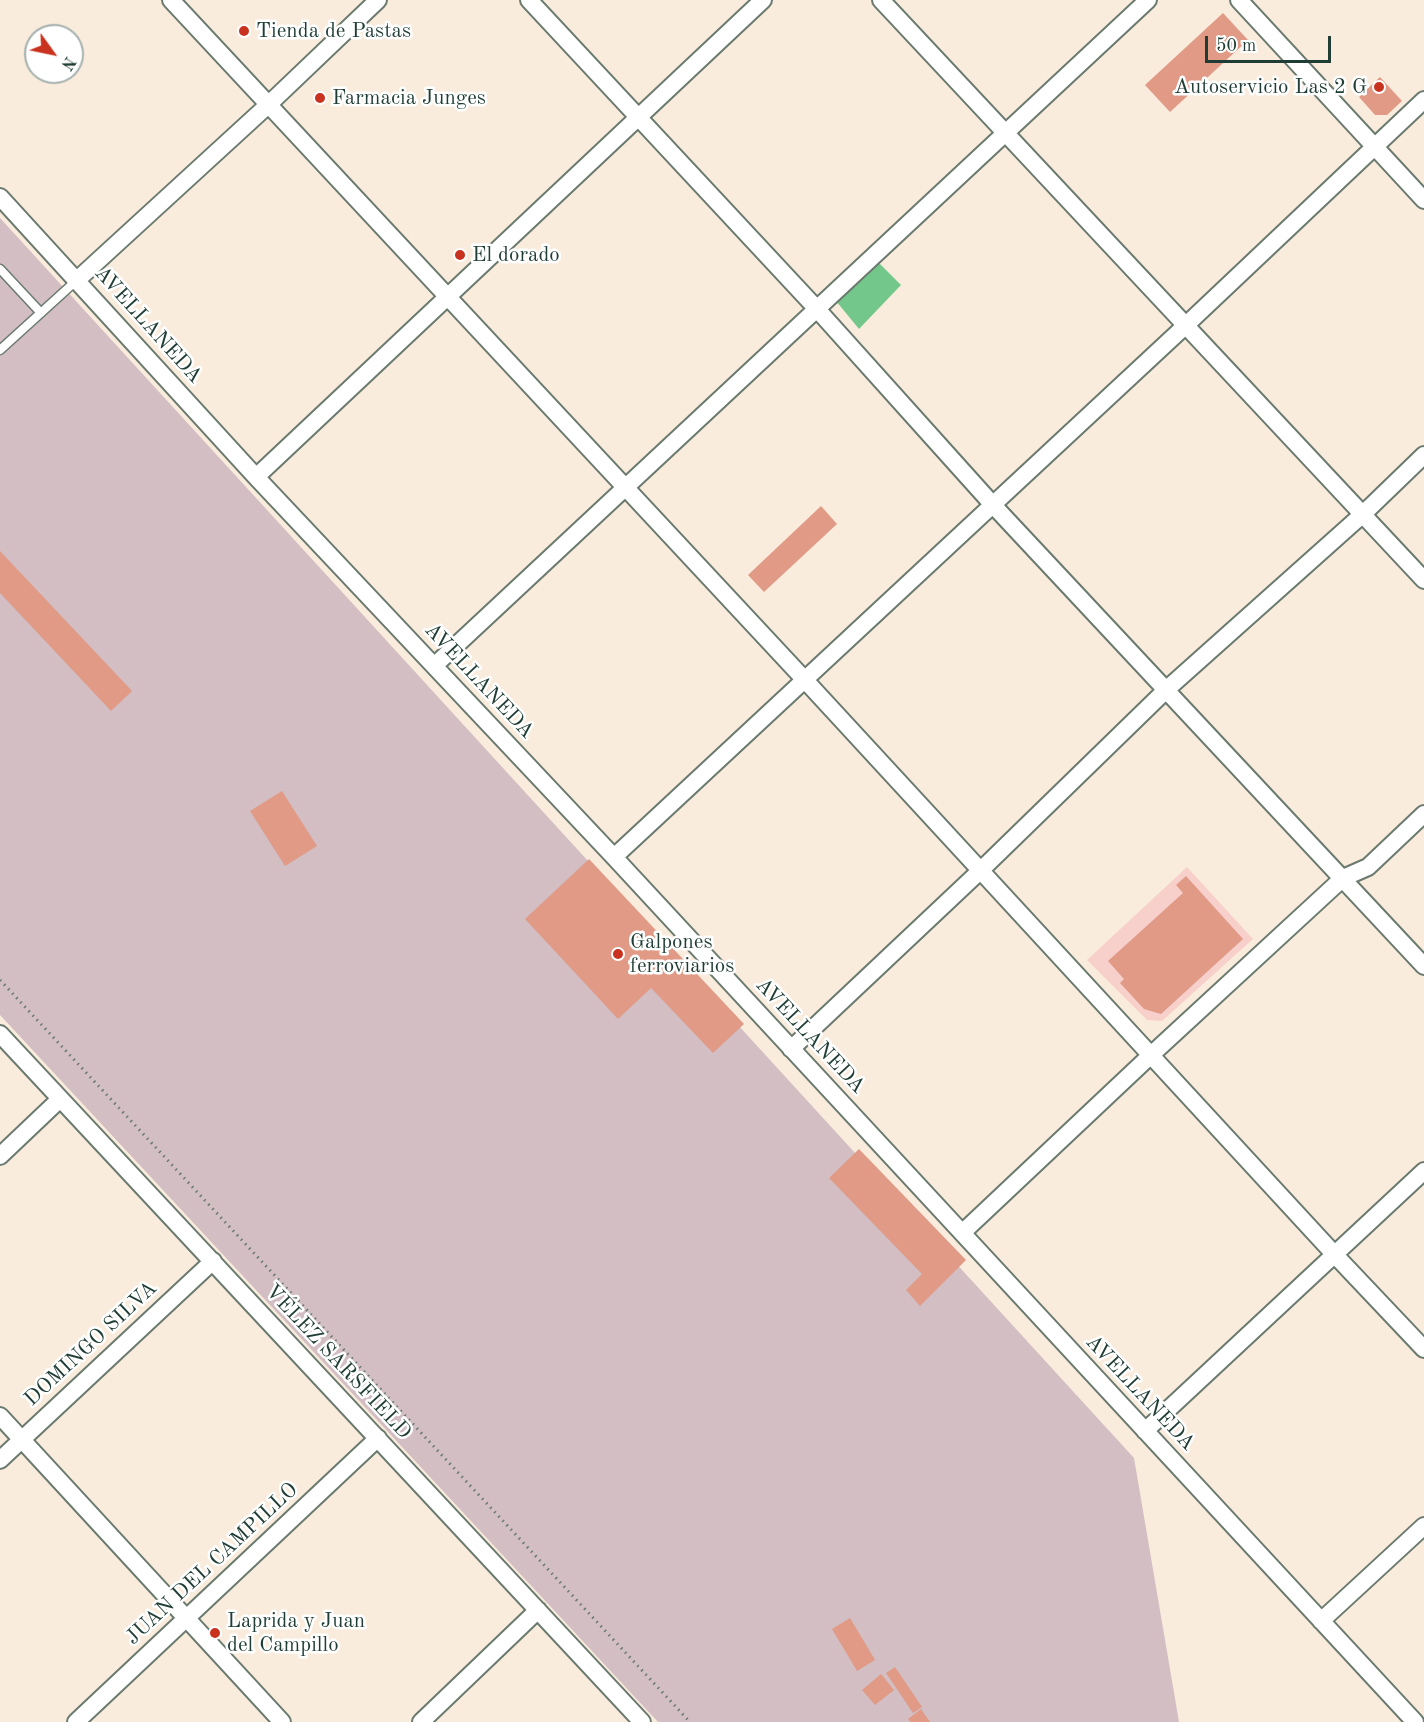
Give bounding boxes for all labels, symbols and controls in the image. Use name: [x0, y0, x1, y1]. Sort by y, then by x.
place label: Tienda de Pastas: [256, 18, 411, 44]
north arrow: [24, 24, 84, 84]
marker: Tienda de Pastas: [237, 24, 251, 38]
scale bar: [1208, 24, 1334, 62]
text: 50 m: [1216, 37, 1256, 55]
text: N: [57, 53, 77, 72]
place label: Autoservicio Las 2 G: [1174, 74, 1367, 100]
marker: Autoservicio Las 2 G: [1372, 80, 1386, 94]
place label: Farmacia Junges: [332, 85, 486, 111]
marker: Farmacia Junges: [313, 91, 327, 105]
place label: El dorado: [472, 242, 560, 268]
marker: El dorado: [453, 248, 467, 262]
street label: AVELLANEDA: [89, 261, 207, 389]
street label: AVELLANEDA: [419, 618, 539, 744]
place label: Galpones ferroviarios: [630, 929, 734, 979]
marker: Galpones ferroviarios: [611, 947, 625, 961]
street label: AVELLANEDA: [750, 973, 870, 1099]
street label: DOMINGO SILVA: [19, 1276, 163, 1412]
street label: VÉLEZ SARSFIELD: [260, 1279, 416, 1445]
street label: AVELLANEDA: [1080, 1330, 1200, 1456]
street label: JUAN DEL CAMPILLO: [121, 1478, 303, 1650]
place label: Laprida y Juan del Campillo: [227, 1608, 365, 1658]
marker: Laprida y Juan del Campillo: [208, 1626, 222, 1640]

